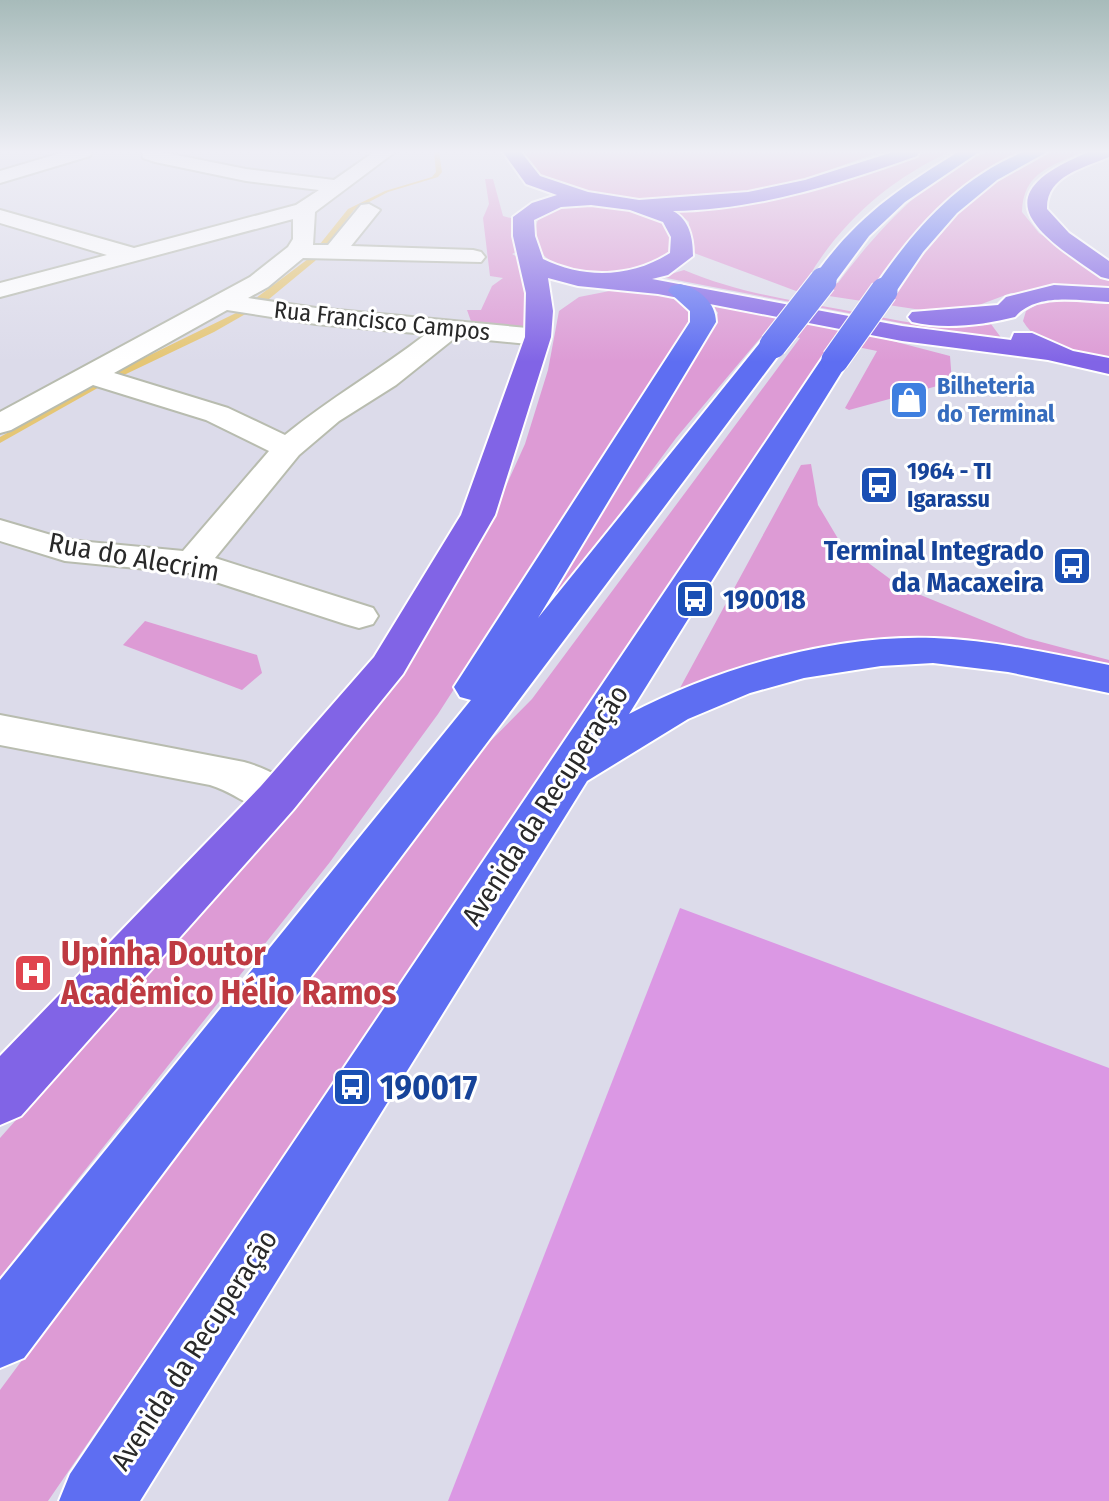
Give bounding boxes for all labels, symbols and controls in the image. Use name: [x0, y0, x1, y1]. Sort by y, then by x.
street label: Rua Francisco Campos: [273, 296, 491, 346]
place label: Bilheteria do Terminal: [937, 372, 1055, 428]
shop icon: Bilheteria do Terminal: [888, 379, 930, 421]
place label: 1964 - TI Igarassu: [907, 457, 992, 513]
bus stop icon: 1964 - TI Igarassu: [858, 464, 900, 506]
street label: Rua do Alecrim: [46, 526, 222, 588]
place label: Terminal Integrado da Macaxeira: [824, 534, 1044, 599]
bus stop icon: Terminal Integrado da Macaxeira: [1051, 545, 1093, 587]
bus stop icon: 190018: [674, 578, 716, 620]
place label: 190018: [723, 583, 806, 616]
street label: Avenida da Recuperação: [455, 679, 635, 931]
place label: Upinha Doutor Acadêmico Hélio Ramos: [60, 933, 397, 1013]
hospital icon: Upinha Doutor Acadêmico Hélio Ramos: [12, 952, 54, 994]
bus stop icon: 190017: [331, 1066, 373, 1108]
place label: 190017: [380, 1067, 478, 1108]
street label: Avenida da Recuperação: [104, 1224, 284, 1476]

